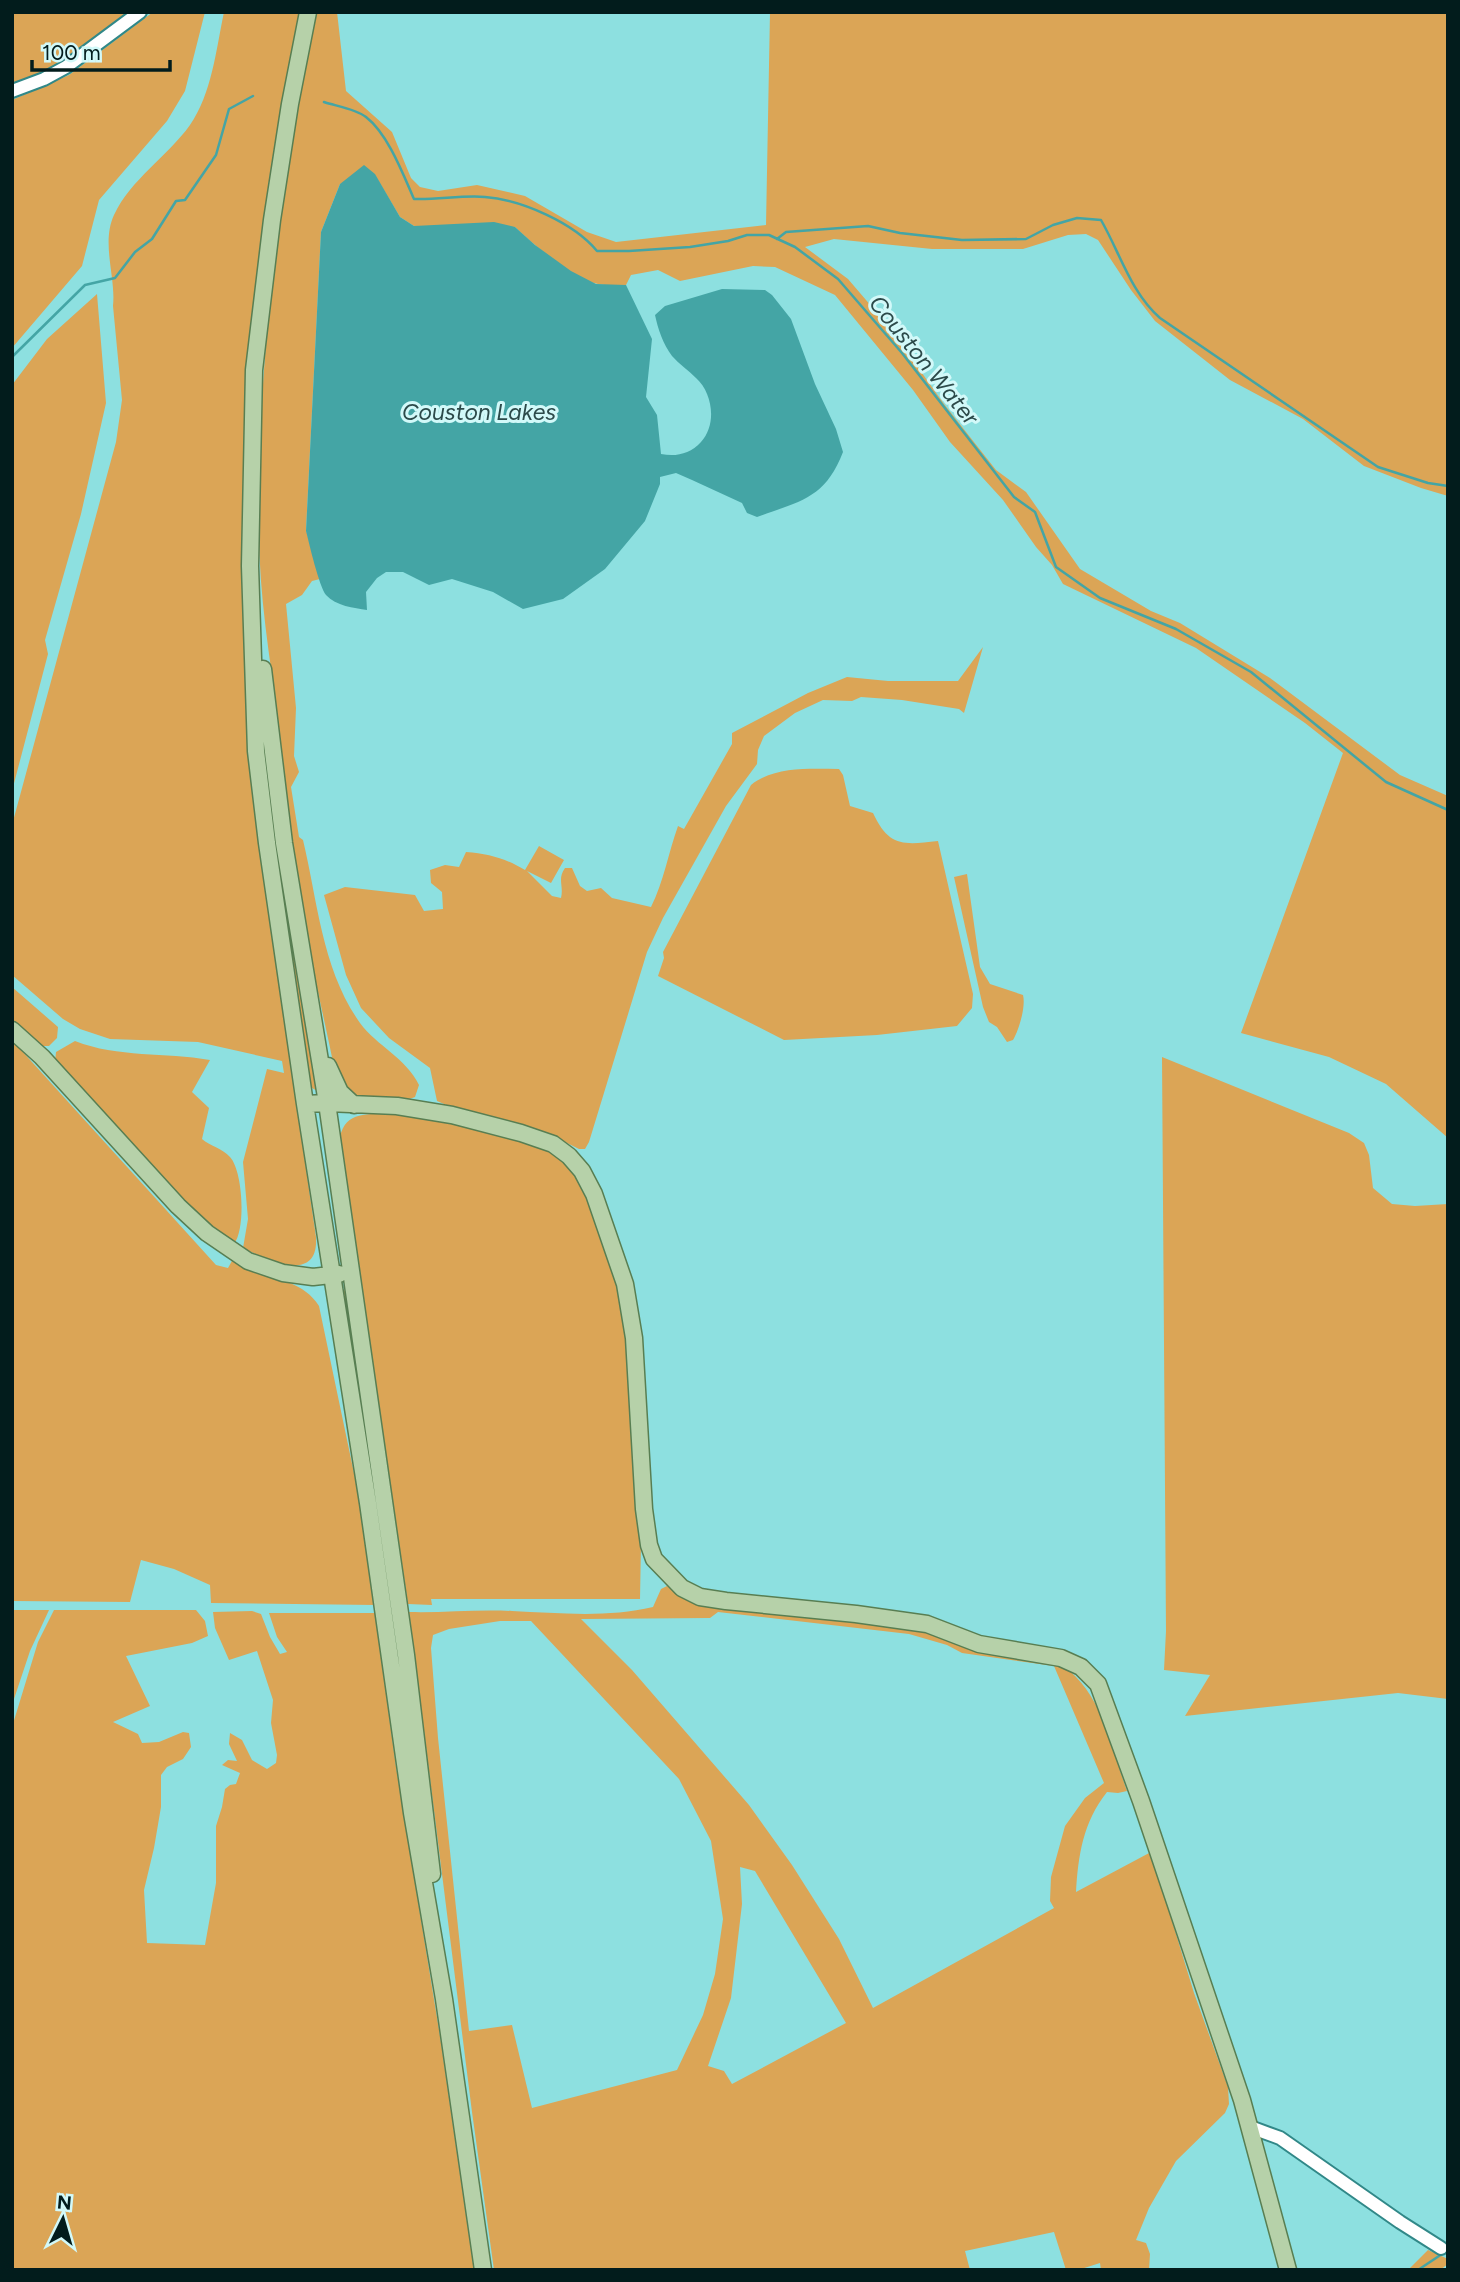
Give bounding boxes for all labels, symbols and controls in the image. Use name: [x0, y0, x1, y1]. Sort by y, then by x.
scale bar: [32, 28, 170, 72]
text: 100 m: [42, 40, 101, 65]
water label: Couston Water: [863, 290, 985, 431]
water label: Couston Lakes: [402, 398, 556, 426]
north arrow: [28, 2184, 98, 2254]
text: N: [56, 2190, 73, 2215]

